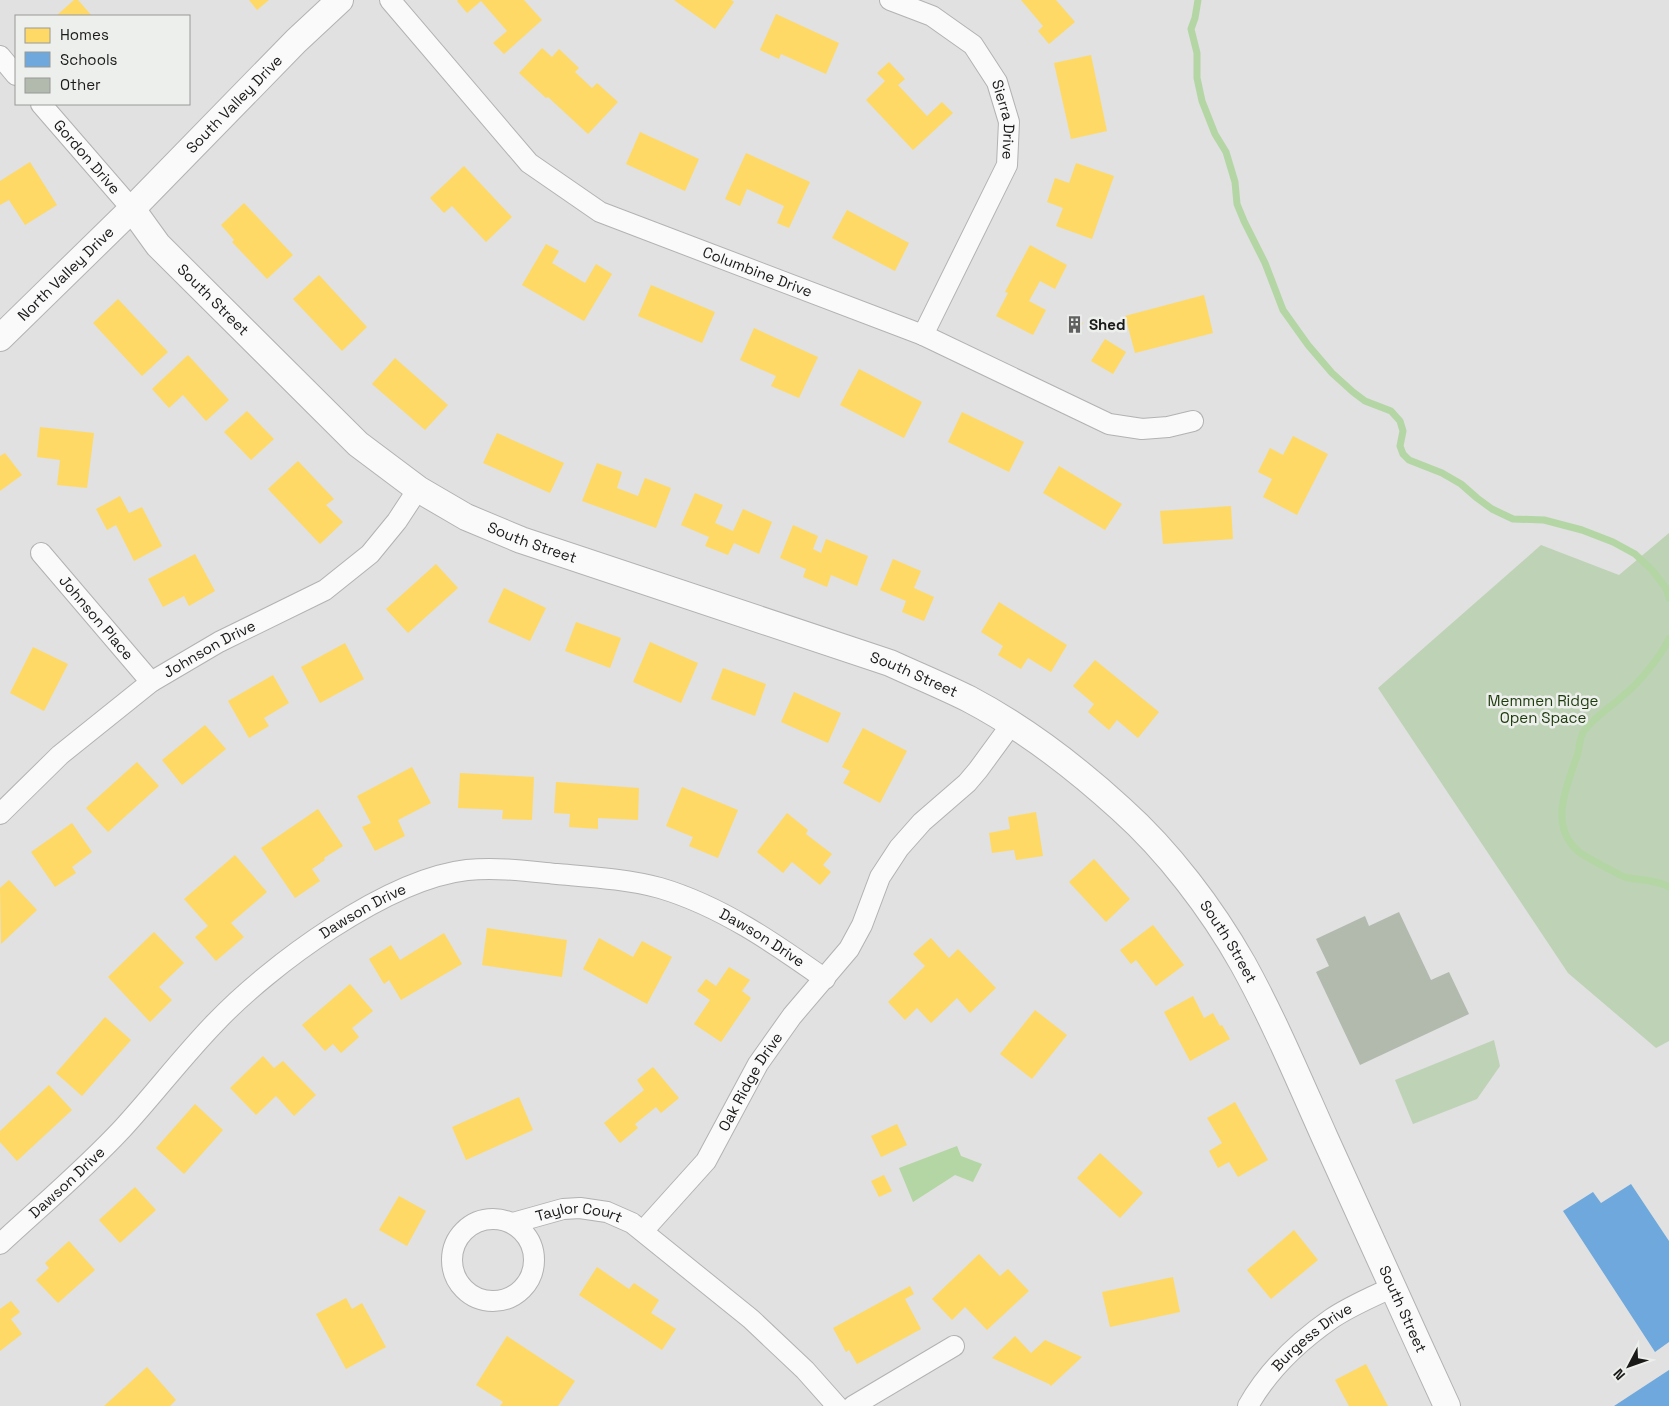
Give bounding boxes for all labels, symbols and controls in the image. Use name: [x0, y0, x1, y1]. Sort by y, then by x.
legend: [15, 15, 190, 105]
text: Homes: [60, 25, 109, 44]
text: Schools: [60, 50, 118, 69]
street label: South Valley Drive: [182, 51, 286, 157]
text: Other: [60, 75, 101, 94]
street label: Sierra Drive: [988, 77, 1019, 160]
street label: Gordon Drive: [50, 115, 125, 198]
street label: North Valley Drive: [13, 222, 118, 325]
street label: Columbine Drive: [700, 242, 815, 301]
street label: South Street: [174, 260, 253, 339]
building icon: Shed: [1065, 315, 1085, 335]
place label: Shed: [1089, 315, 1126, 334]
street label: South Street: [485, 517, 579, 567]
street label: Johnson Place: [55, 571, 138, 664]
street label: Johnson Drive: [160, 616, 259, 682]
street label: South Street: [868, 647, 961, 701]
park label: Memmen Ridge Open Space: [1488, 691, 1599, 727]
street label: Dawson Drive: [315, 879, 409, 943]
street label: South Street: [1196, 896, 1261, 986]
street label: Dawson Drive: [716, 904, 809, 971]
street label: Oak Ridge Drive: [714, 1028, 787, 1134]
street label: Dawson Drive: [25, 1142, 109, 1222]
street label: Taylor Court: [533, 1198, 626, 1227]
street label: South Street: [1375, 1262, 1431, 1355]
street label: Burgess Drive: [1267, 1298, 1355, 1375]
north arrow: [1604, 1341, 1654, 1391]
text: N: [1609, 1365, 1629, 1384]

